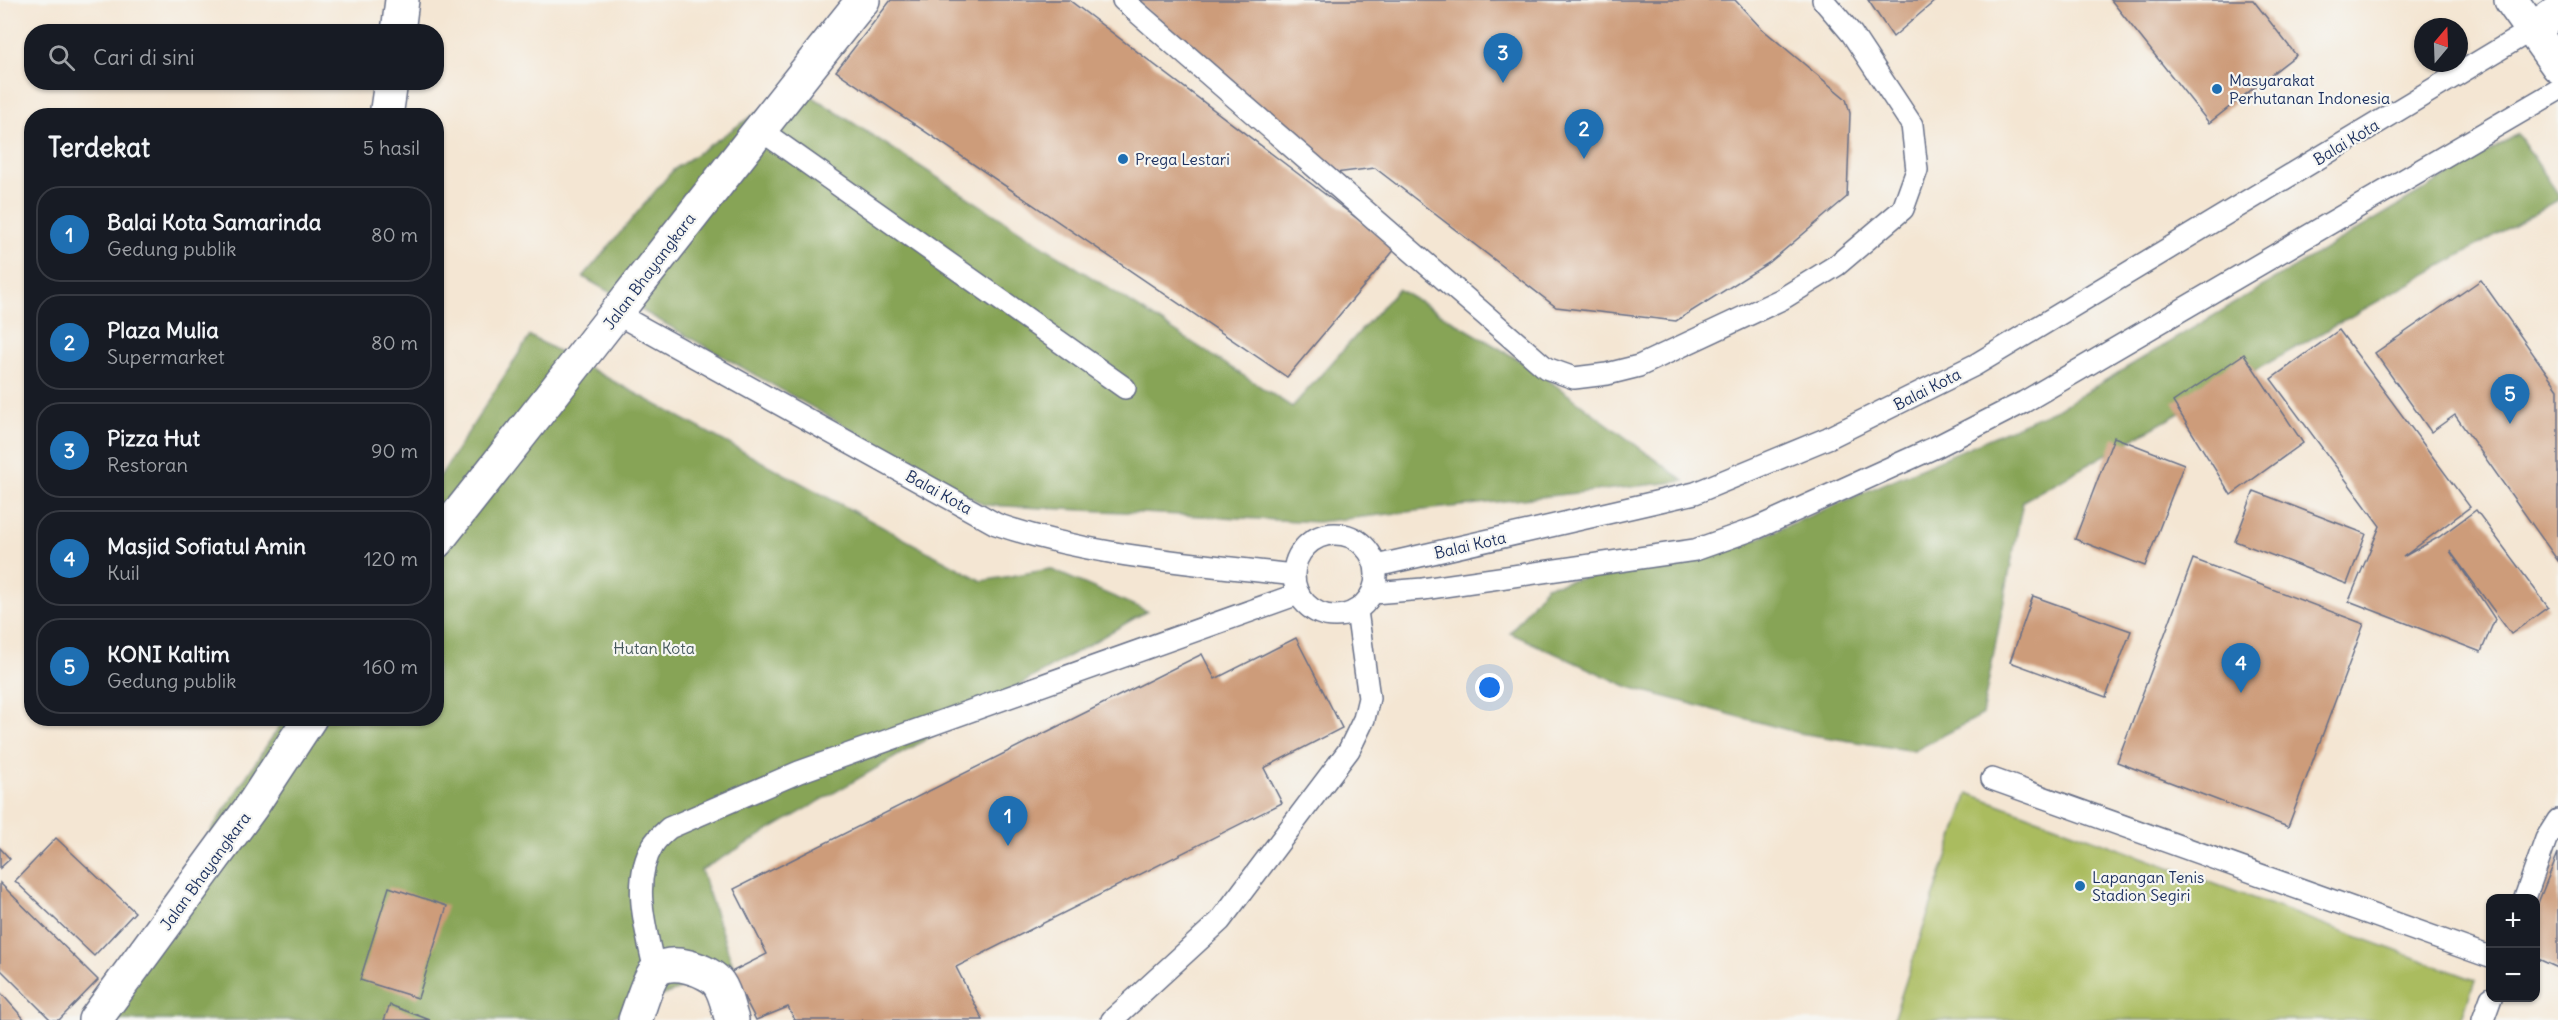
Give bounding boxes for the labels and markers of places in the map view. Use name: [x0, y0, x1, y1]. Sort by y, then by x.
pin: 3: [1484, 34, 1522, 83]
place label: Masyarakat Perhutanan Indonesia: [2229, 70, 2390, 108]
marker: Masyarakat Perhutanan Indonesia: [2210, 82, 2224, 96]
pin: 2: [1564, 110, 1604, 159]
place label: Prega Lestari: [1135, 149, 1230, 169]
marker: Prega Lestari: [1116, 152, 1130, 166]
pin: 5: [2490, 374, 2530, 424]
pin: 4: [2222, 644, 2260, 693]
pin: 1: [988, 796, 1028, 846]
place label: Lapangan Tenis Stadion Segiri: [2092, 867, 2204, 905]
marker: Lapangan Tenis Stadion Segiri: [2073, 879, 2087, 893]

